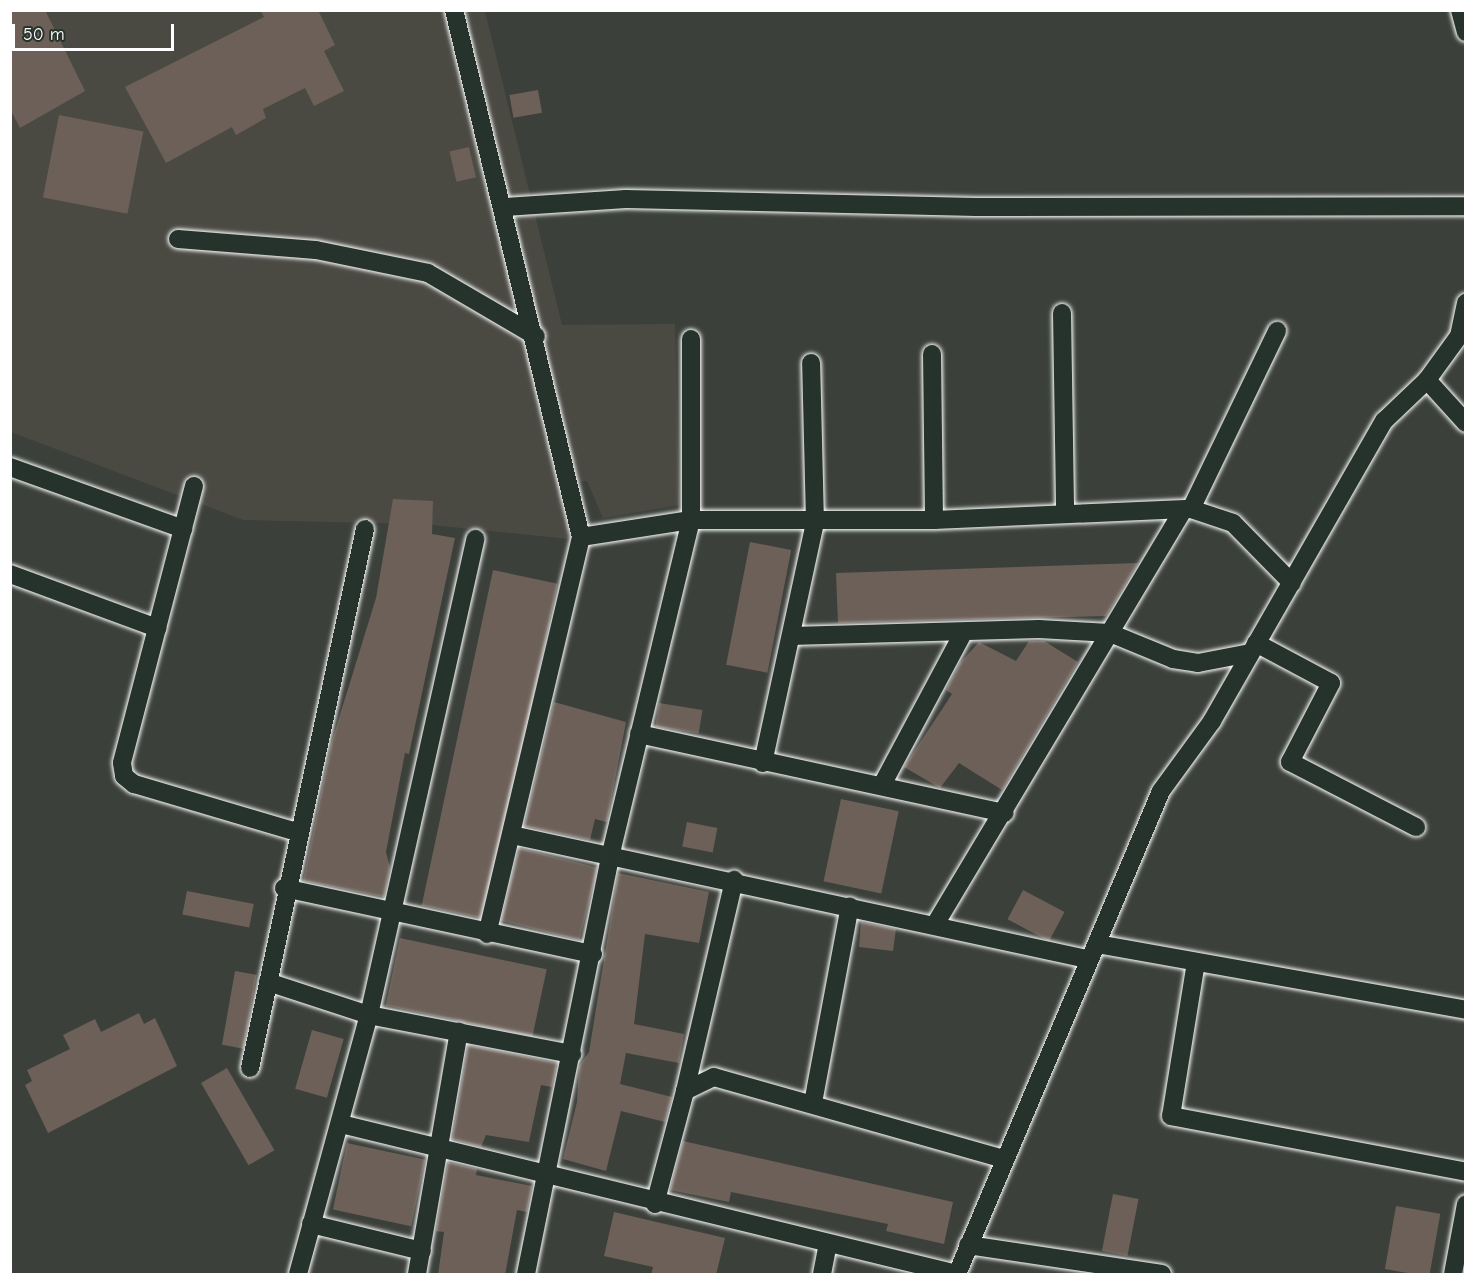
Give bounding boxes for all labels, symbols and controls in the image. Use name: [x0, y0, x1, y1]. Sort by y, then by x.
scale bar: [15, 12, 177, 50]
text: 50 m: [23, 24, 65, 45]

